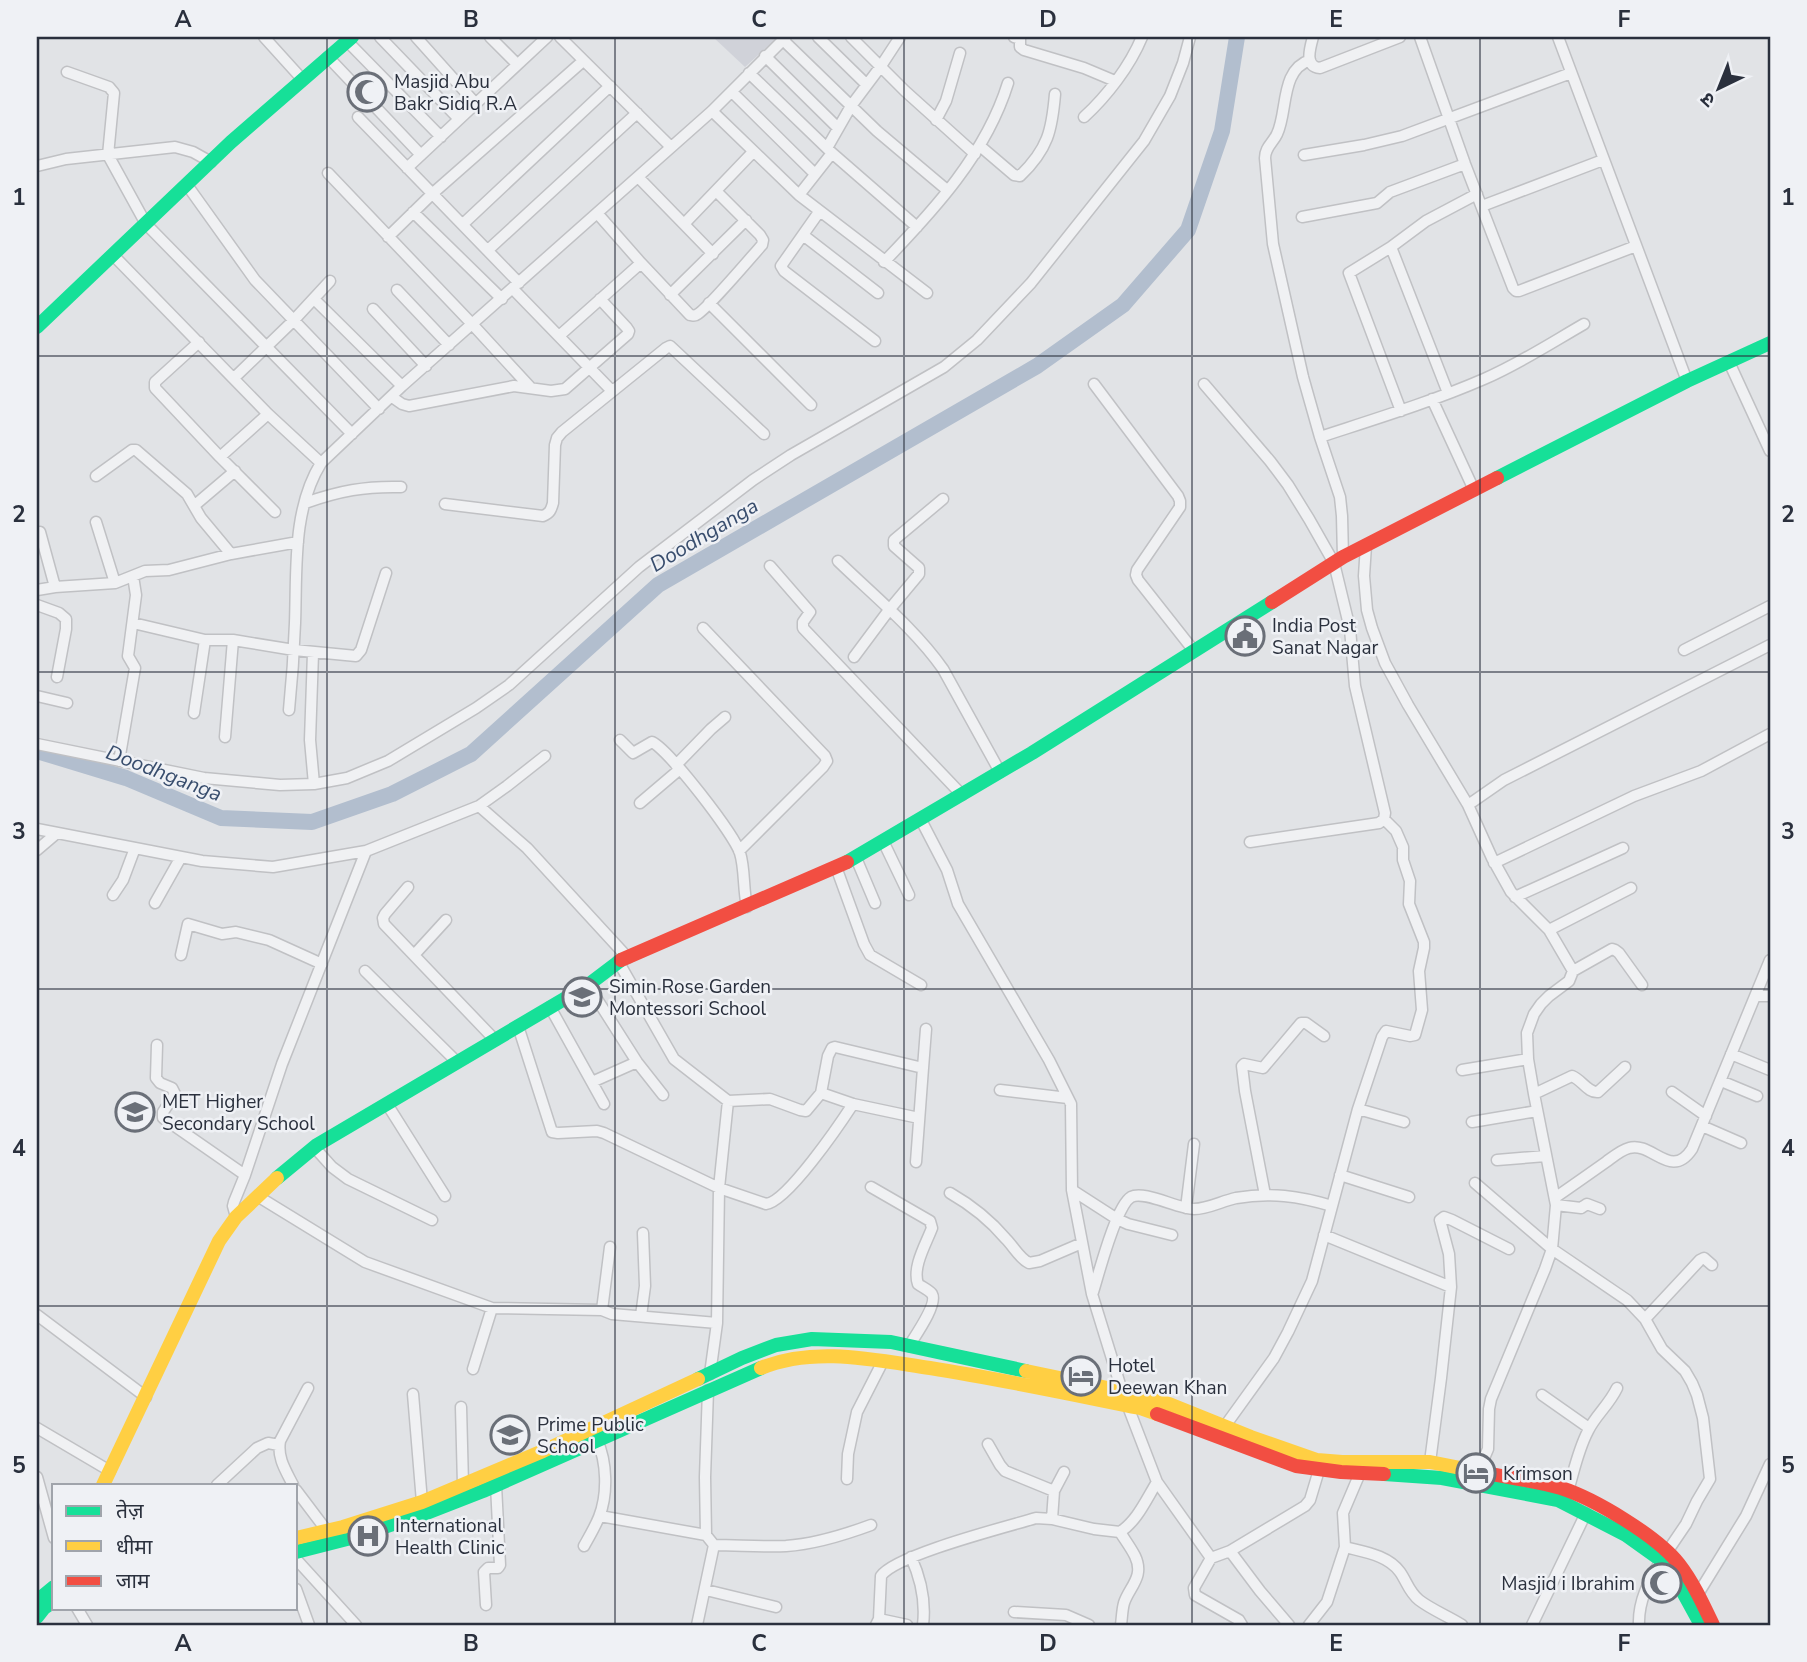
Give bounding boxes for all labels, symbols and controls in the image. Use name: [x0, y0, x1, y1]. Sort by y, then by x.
text: A: [174, 4, 192, 35]
text: B: [463, 4, 479, 35]
text: C: [751, 4, 767, 35]
text: D: [1039, 4, 1057, 35]
text: E: [1329, 4, 1343, 35]
text: F: [1618, 4, 1631, 35]
north arrow: [1685, 52, 1755, 122]
place label: Masjid Abu Bakr Sidiq R.A: [394, 69, 517, 117]
mosque icon: Masjid Abu Bakr Sidiq R.A: [346, 71, 388, 113]
text: उ: [1695, 86, 1721, 113]
text: 1: [12, 182, 26, 213]
text: 1: [1781, 182, 1795, 213]
water label: Doodhganga: [645, 492, 763, 578]
text: 2: [12, 499, 26, 530]
text: 2: [1781, 499, 1795, 530]
place label: India Post Sanat Nagar: [1272, 613, 1378, 661]
public building icon: India Post Sanat Nagar: [1224, 615, 1266, 657]
water label: Doodhganga: [102, 738, 226, 808]
text: 3: [12, 816, 26, 847]
text: 3: [1781, 816, 1795, 847]
place label: Simin Rose Garden Montessori School: [609, 974, 771, 1022]
school or university icon: Simin Rose Garden Montessori School: [561, 976, 603, 1018]
place label: MET Higher Secondary School: [162, 1089, 315, 1137]
school or university icon: MET Higher Secondary School: [114, 1091, 156, 1133]
text: 4: [12, 1133, 26, 1164]
text: 4: [1781, 1133, 1795, 1164]
place label: Hotel Deewan Khan: [1108, 1353, 1227, 1401]
hotel icon: Hotel Deewan Khan: [1060, 1355, 1102, 1397]
place label: Prime Public School: [537, 1412, 644, 1460]
school or university icon: Prime Public School: [489, 1414, 531, 1456]
text: 5: [12, 1450, 26, 1481]
text: 5: [1781, 1450, 1795, 1481]
hotel icon: Krimson: [1455, 1452, 1497, 1494]
place label: Krimson: [1503, 1461, 1573, 1487]
legend: [52, 1484, 298, 1610]
text: तेज़: [116, 1497, 144, 1525]
place label: International Health Clinic: [395, 1513, 504, 1561]
hospital icon: International Health Clinic: [347, 1515, 389, 1557]
text: धीमा: [116, 1533, 153, 1561]
mosque icon: Masjid i Ibrahim: [1641, 1562, 1683, 1604]
text: जाम: [116, 1567, 150, 1595]
place label: Masjid i Ibrahim: [1501, 1571, 1635, 1597]
text: A: [174, 1628, 192, 1659]
text: B: [463, 1628, 479, 1659]
text: C: [751, 1628, 767, 1659]
text: D: [1039, 1628, 1057, 1659]
text: E: [1329, 1628, 1343, 1659]
text: F: [1618, 1628, 1631, 1659]

